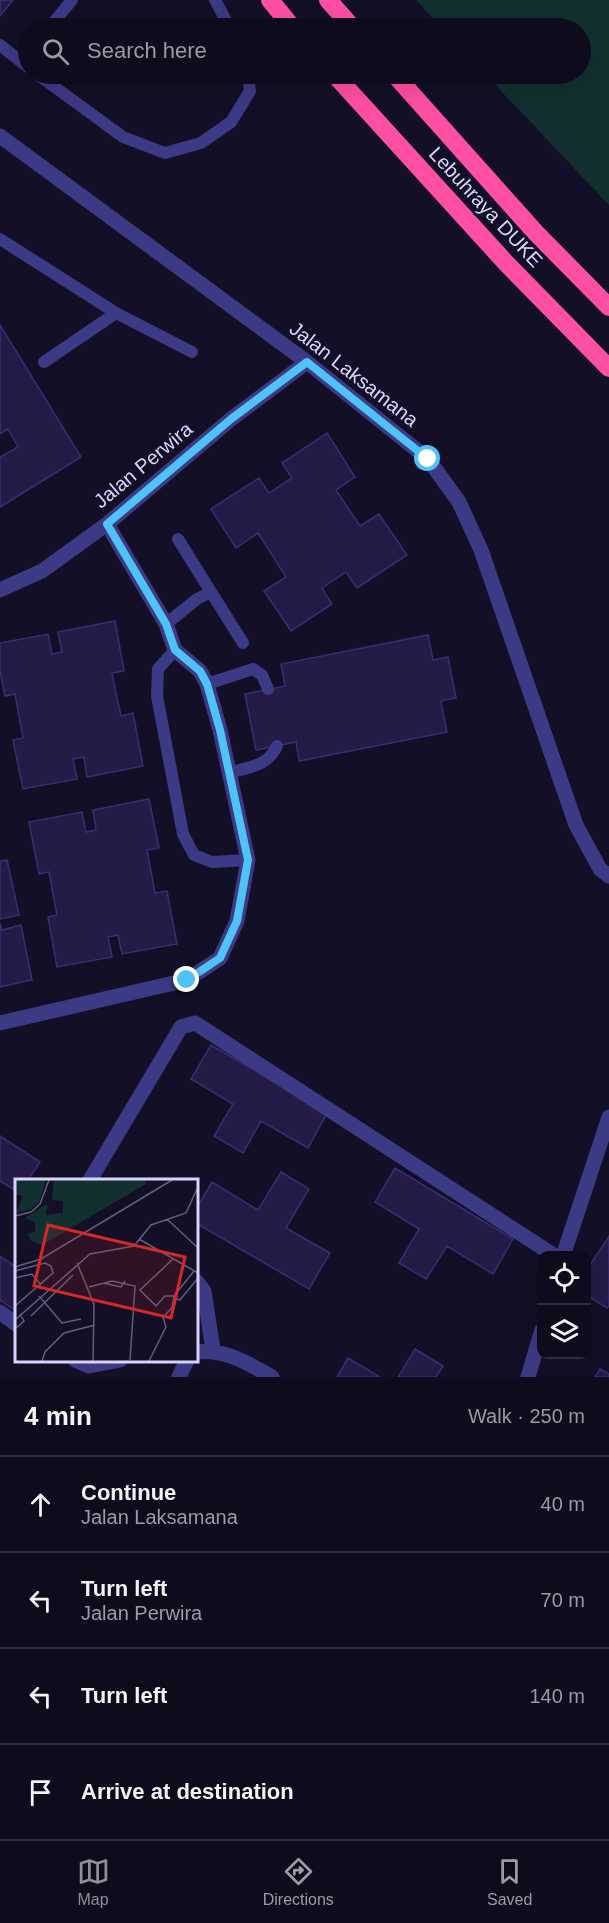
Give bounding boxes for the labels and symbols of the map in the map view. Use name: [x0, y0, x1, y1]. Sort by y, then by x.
street label: Lebuhraya DUKE: [425, 143, 547, 271]
street label: Jalan Laksamana: [285, 317, 423, 431]
street label: Jalan Perwira: [90, 417, 197, 512]
route start: [414, 445, 440, 471]
route end: [173, 966, 199, 992]
inset map: [15, 1179, 198, 1362]

